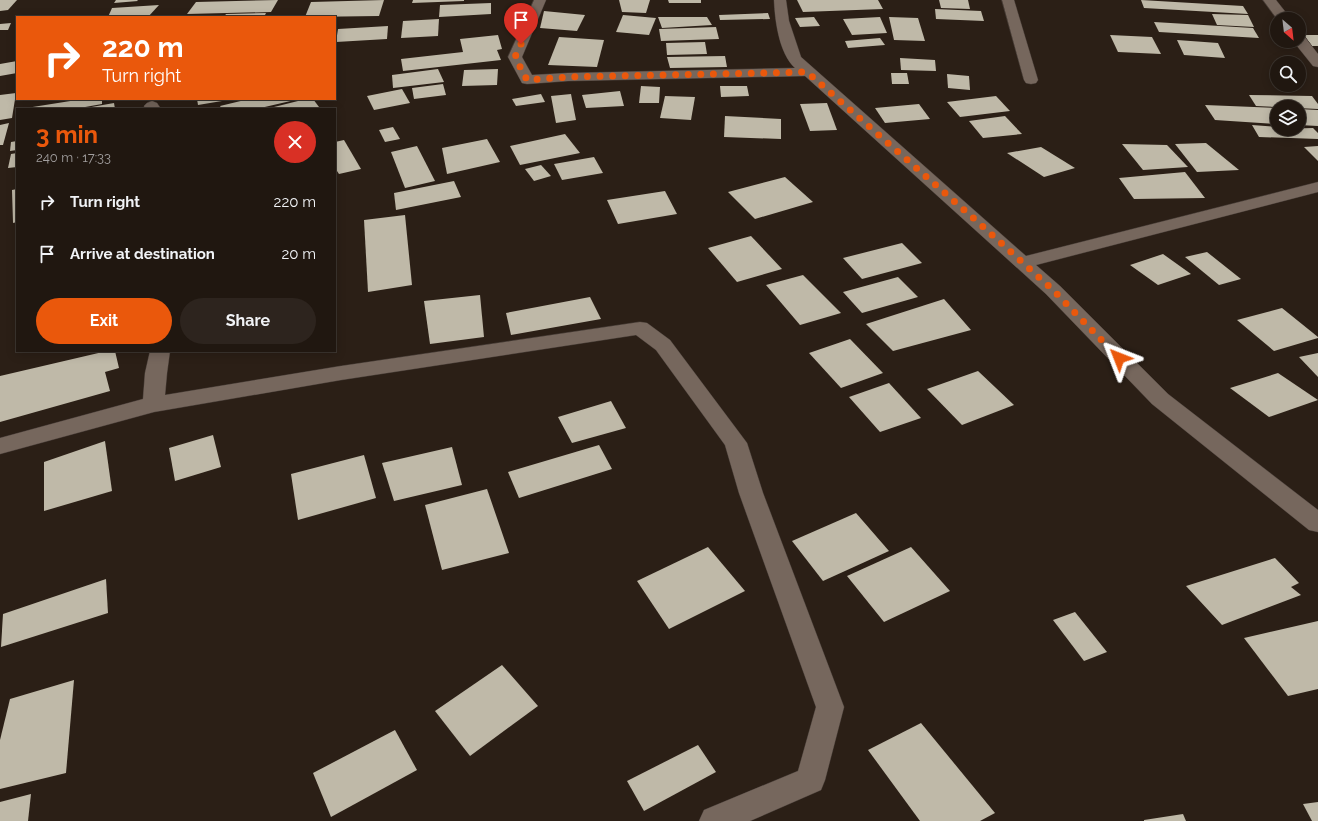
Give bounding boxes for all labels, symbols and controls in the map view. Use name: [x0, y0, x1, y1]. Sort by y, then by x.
pin: [504, 3, 538, 44]
icon: arrive: [510, 9, 532, 31]
north arrow: [1270, 12, 1306, 48]
map controls: [1270, 12, 1306, 136]
text: 220 m: [102, 31, 184, 64]
icon: right: [36, 32, 88, 84]
button: search: [1270, 56, 1306, 92]
text: Turn right: [102, 65, 181, 86]
button: layers: [1270, 100, 1306, 136]
text: 3 min: [36, 120, 98, 149]
button: close: [274, 121, 316, 163]
text: 240 m · 17:33: [36, 150, 111, 165]
icon: right: [36, 191, 58, 213]
text: Turn right: [70, 193, 140, 211]
text: 220 m: [274, 193, 316, 211]
icon: arrive: [36, 243, 58, 265]
text: Arrive at destination: [70, 245, 215, 263]
text: 20 m: [281, 245, 316, 263]
button: Exit: [36, 298, 172, 344]
button: Share: [180, 298, 316, 344]
position arrow: [1098, 337, 1140, 379]

